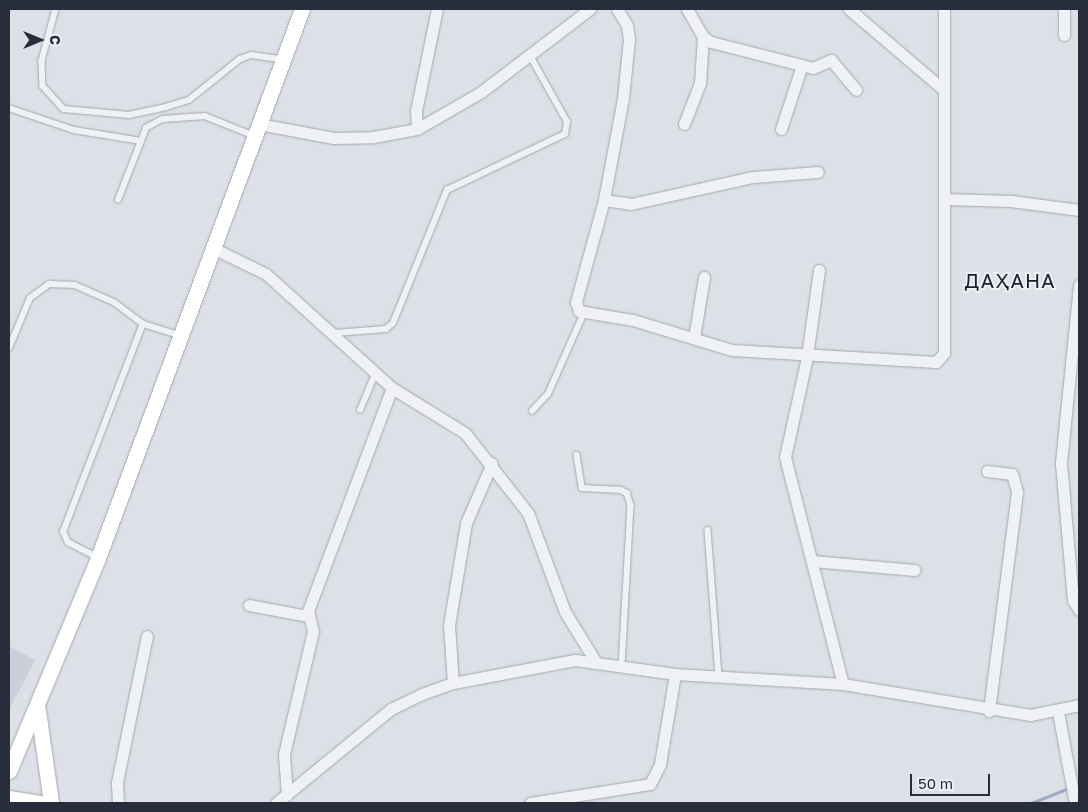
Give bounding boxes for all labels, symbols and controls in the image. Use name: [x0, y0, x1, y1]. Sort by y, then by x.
north arrow: [15, 15, 65, 65]
text: С: [47, 35, 64, 45]
district label: ДАҲАНА: [964, 268, 1056, 292]
scale bar: [913, 764, 993, 796]
text: 50 m: [918, 774, 953, 792]

